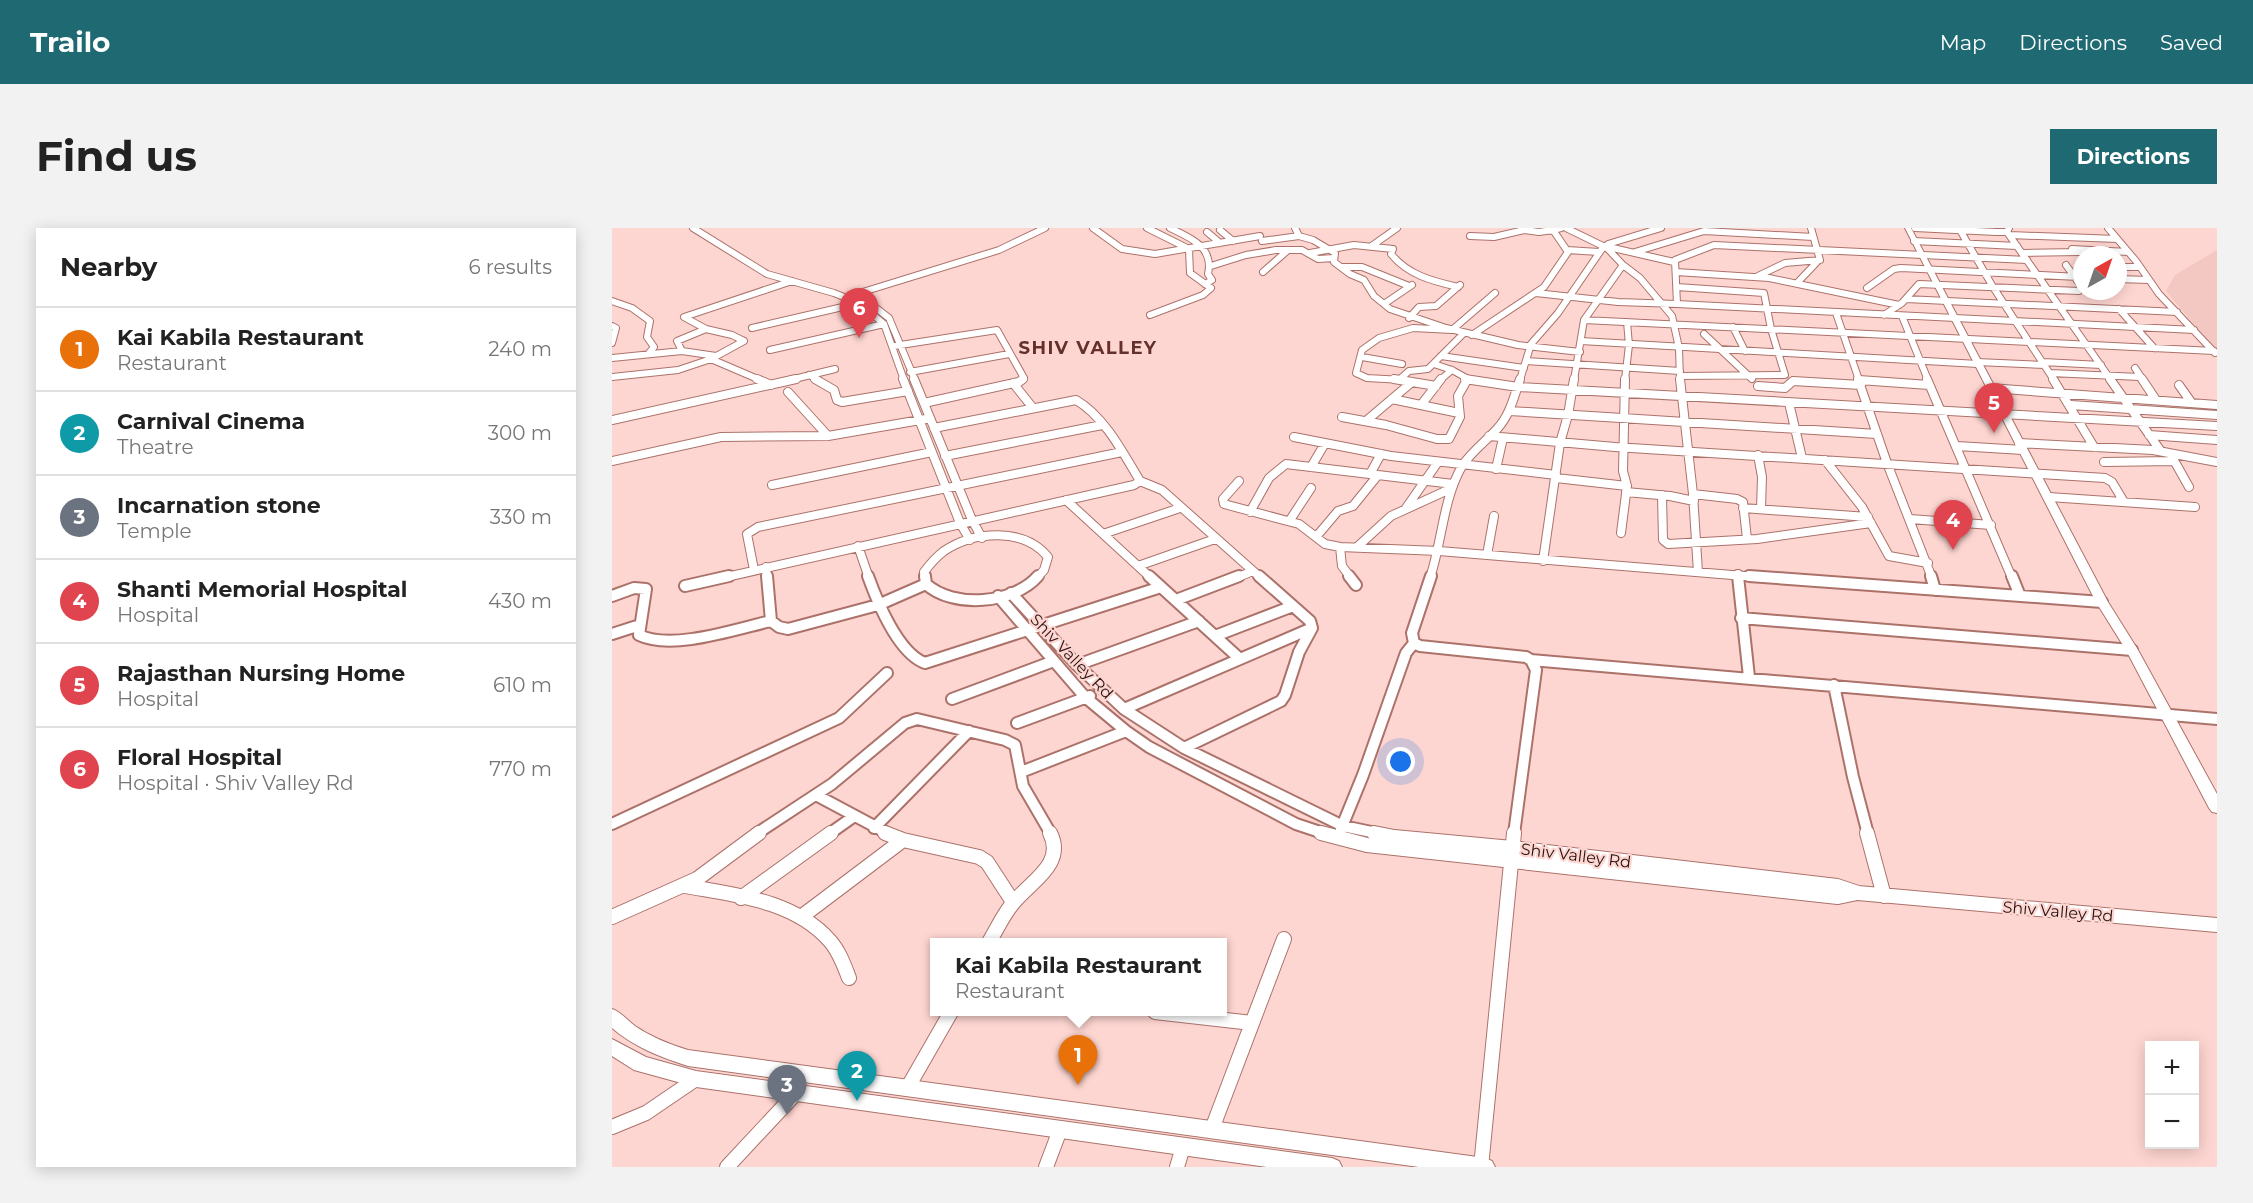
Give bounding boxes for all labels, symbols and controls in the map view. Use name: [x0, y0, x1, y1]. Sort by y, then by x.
text: Trailo: [30, 25, 110, 59]
text: Map: [1940, 30, 1986, 55]
text: Directions: [2019, 30, 2127, 55]
text: Saved: [2160, 30, 2223, 55]
button: Directions: [2050, 129, 2217, 184]
text: Find us: [36, 130, 197, 182]
north arrow: [2073, 246, 2127, 300]
text: Nearby: [60, 251, 157, 283]
text: 6 results: [468, 255, 552, 279]
pin: 6: [840, 288, 878, 338]
text: Kai Kabila Restaurant: [117, 324, 364, 351]
text: 1: [76, 337, 83, 361]
text: 240 m: [488, 337, 552, 361]
district label: SHIV VALLEY: [1018, 337, 1158, 359]
text: Restaurant: [117, 351, 227, 375]
pin: 5: [1974, 384, 2014, 433]
text: Carnival Cinema: [117, 408, 305, 435]
text: 2: [74, 421, 85, 445]
text: 300 m: [488, 421, 552, 445]
text: Theatre: [117, 435, 194, 459]
text: Incarnation stone: [117, 492, 321, 519]
pin: 4: [1934, 500, 1972, 550]
text: 3: [74, 505, 85, 529]
text: 330 m: [490, 505, 552, 529]
text: Temple: [117, 519, 192, 543]
text: Shanti Memorial Hospital: [117, 576, 407, 603]
text: 4: [73, 589, 86, 613]
text: 430 m: [488, 589, 552, 613]
text: Hospital: [117, 603, 199, 627]
street label: Shiv Valley Rd: [1026, 610, 1117, 703]
text: Rajasthan Nursing Home: [117, 660, 405, 687]
text: 5: [74, 673, 85, 697]
text: 610 m: [493, 673, 552, 697]
text: Hospital: [117, 687, 199, 711]
text: Floral Hospital: [117, 744, 282, 771]
your location: [1386, 747, 1415, 776]
text: 6: [73, 757, 86, 781]
text: 770 m: [489, 757, 552, 781]
text: Hospital · Shiv Valley Rd: [117, 771, 354, 795]
street label: Shiv Valley Rd: [1520, 839, 1632, 872]
street label: Shiv Valley Rd: [2002, 897, 2114, 926]
popup: [930, 938, 1227, 1016]
text: Kai Kabila Restaurant: [955, 952, 1202, 979]
text: Restaurant: [955, 979, 1065, 1003]
pin: 1: [1058, 1036, 1098, 1085]
map controls: [2145, 1041, 2199, 1149]
button: +: [2145, 1041, 2199, 1095]
pin: 2: [838, 1052, 876, 1101]
pin: 3: [768, 1066, 807, 1115]
button: −: [2145, 1095, 2199, 1149]

